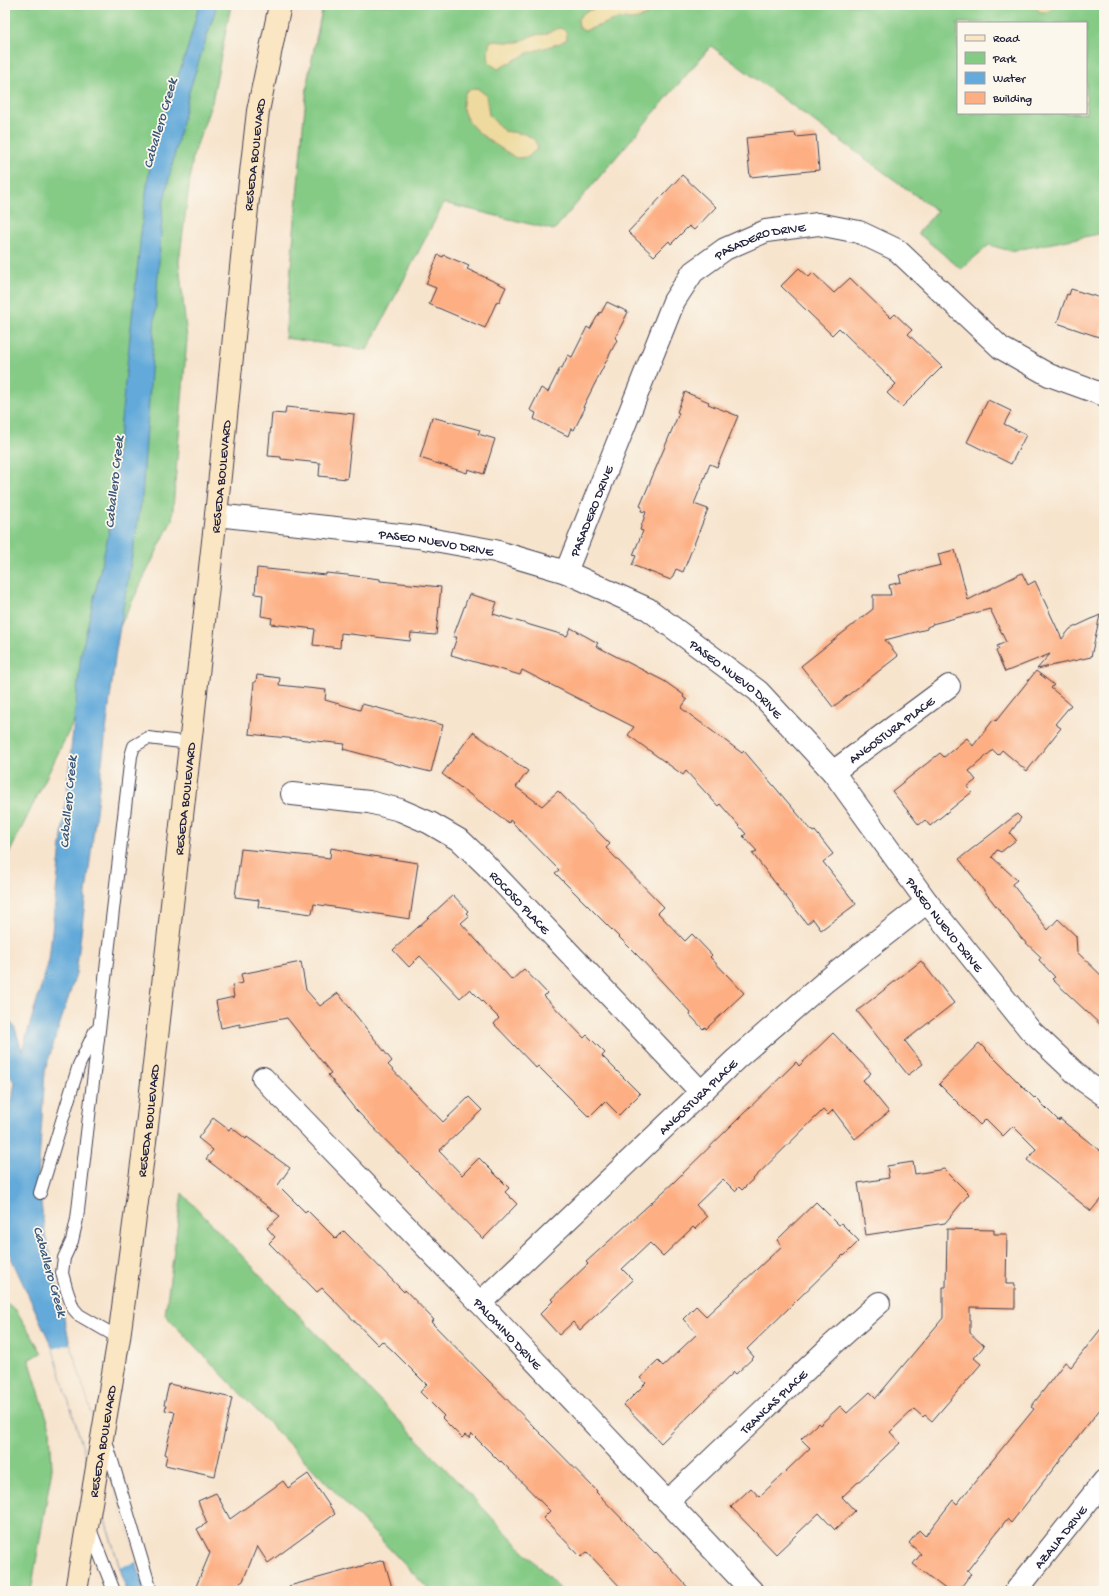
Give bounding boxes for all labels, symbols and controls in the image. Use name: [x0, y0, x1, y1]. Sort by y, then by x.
legend: [957, 22, 1087, 114]
text: Road: [993, 33, 1020, 47]
text: Park: [992, 53, 1018, 67]
text: Water: [993, 73, 1027, 87]
water label: Caballero Creek: [140, 75, 183, 171]
text: Building: [992, 93, 1032, 107]
street label: RESEDA BOULEVARD: [242, 97, 271, 212]
street label: PASADERO DRIVE: [711, 221, 808, 265]
street label: RESEDA BOULEVARD: [209, 419, 236, 534]
water label: Caballero Creek: [102, 434, 129, 529]
street label: PASADERO DRIVE: [568, 463, 618, 560]
street label: PASEO NUEVO DRIVE: [377, 528, 495, 561]
street label: PASEO NUEVO DRIVE: [685, 637, 785, 723]
street label: ANGOSTURA PLACE: [846, 694, 939, 768]
street label: RESEDA BOULEVARD: [173, 741, 200, 856]
water label: Caballero Creek: [57, 754, 82, 849]
street label: ROCOSO PLACE: [485, 869, 553, 939]
street label: PASEO NUEVO DRIVE: [901, 874, 986, 976]
street label: ANGOSTURA PLACE: [656, 1056, 742, 1139]
street label: RESEDA BOULEVARD: [135, 1063, 164, 1178]
water label: Caballero Creek: [28, 1225, 70, 1320]
street label: PALOMINO DRIVE: [469, 1295, 545, 1374]
street label: TRANCAS PLACE: [738, 1367, 812, 1439]
street label: RESEDA BOULEVARD: [87, 1384, 121, 1499]
street label: AZALIA DRIVE: [1032, 1503, 1092, 1572]

